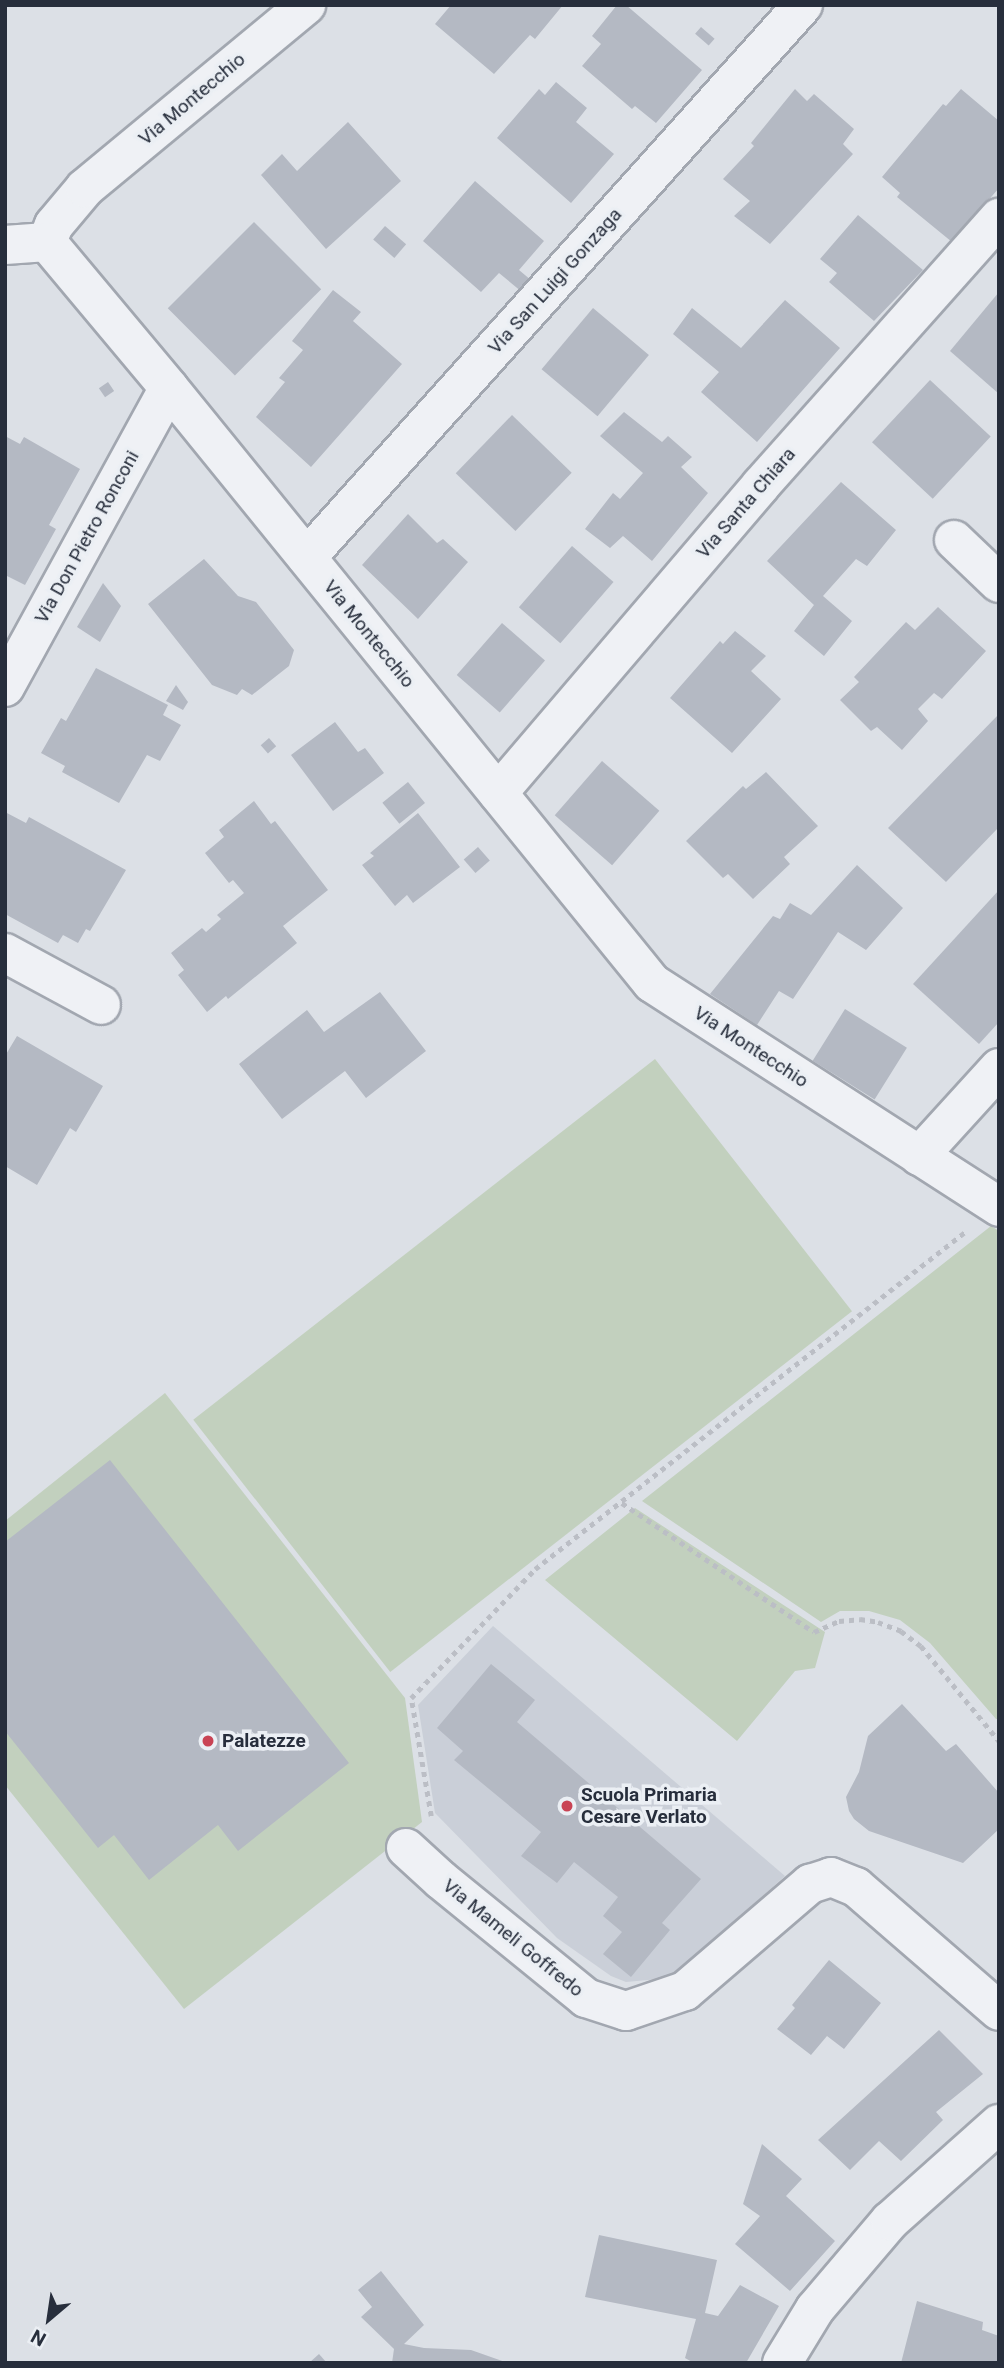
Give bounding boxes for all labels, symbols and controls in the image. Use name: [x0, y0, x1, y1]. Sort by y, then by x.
street label: Via Montecchio: [134, 48, 250, 150]
street label: Via San Luigi Gonzaga: [483, 203, 627, 359]
street label: Via Santa Chiara: [692, 443, 800, 563]
street label: Via Don Pietro Ronconi: [30, 447, 144, 627]
street label: Via Montecchio: [319, 576, 419, 692]
street label: Via Montecchio: [690, 1002, 812, 1092]
place label: Palatezze: [222, 1730, 306, 1752]
marker: Palatezze: [200, 1733, 216, 1749]
place label: Scuola Primaria Cesare Verlato: [581, 1784, 717, 1828]
marker: Scuola Primaria Cesare Verlato: [559, 1798, 575, 1814]
street label: Via Mameli Goffredo: [438, 1874, 588, 2002]
north arrow: [14, 2284, 84, 2354]
text: N: [27, 2324, 50, 2351]

